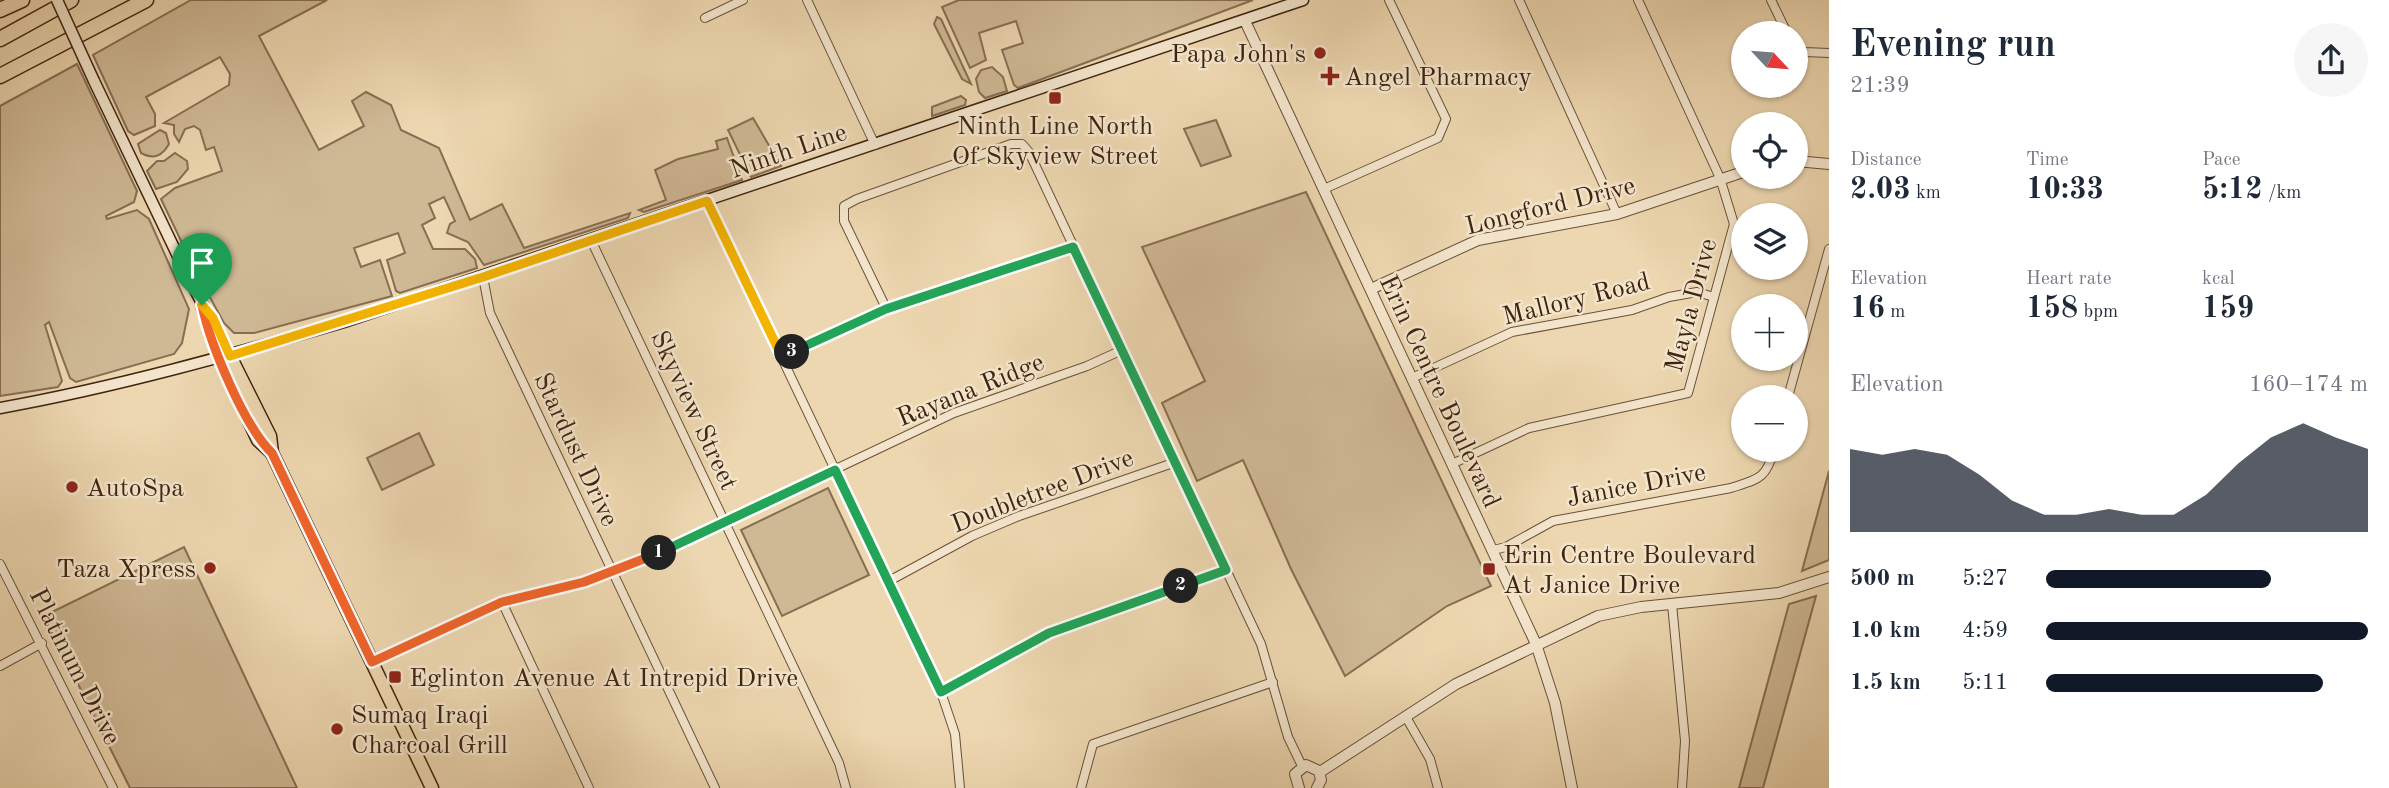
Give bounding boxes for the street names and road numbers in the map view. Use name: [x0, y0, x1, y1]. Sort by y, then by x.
street label: Ninth Line: [727, 120, 851, 184]
street label: Longford Drive: [1463, 173, 1638, 241]
street label: Mayla Drive: [1662, 236, 1722, 375]
street label: Mallory Road: [1500, 269, 1653, 331]
street label: Erin Centre Boulevard: [1374, 272, 1504, 512]
street label: Skyview Street: [645, 327, 741, 495]
street label: Rayana Ridge: [893, 350, 1048, 432]
street label: Stardust Drive: [528, 369, 622, 531]
street label: Doubletree Drive: [948, 445, 1137, 539]
street label: Janice Drive: [1565, 460, 1708, 512]
street label: Platinum Drive: [24, 584, 125, 749]

